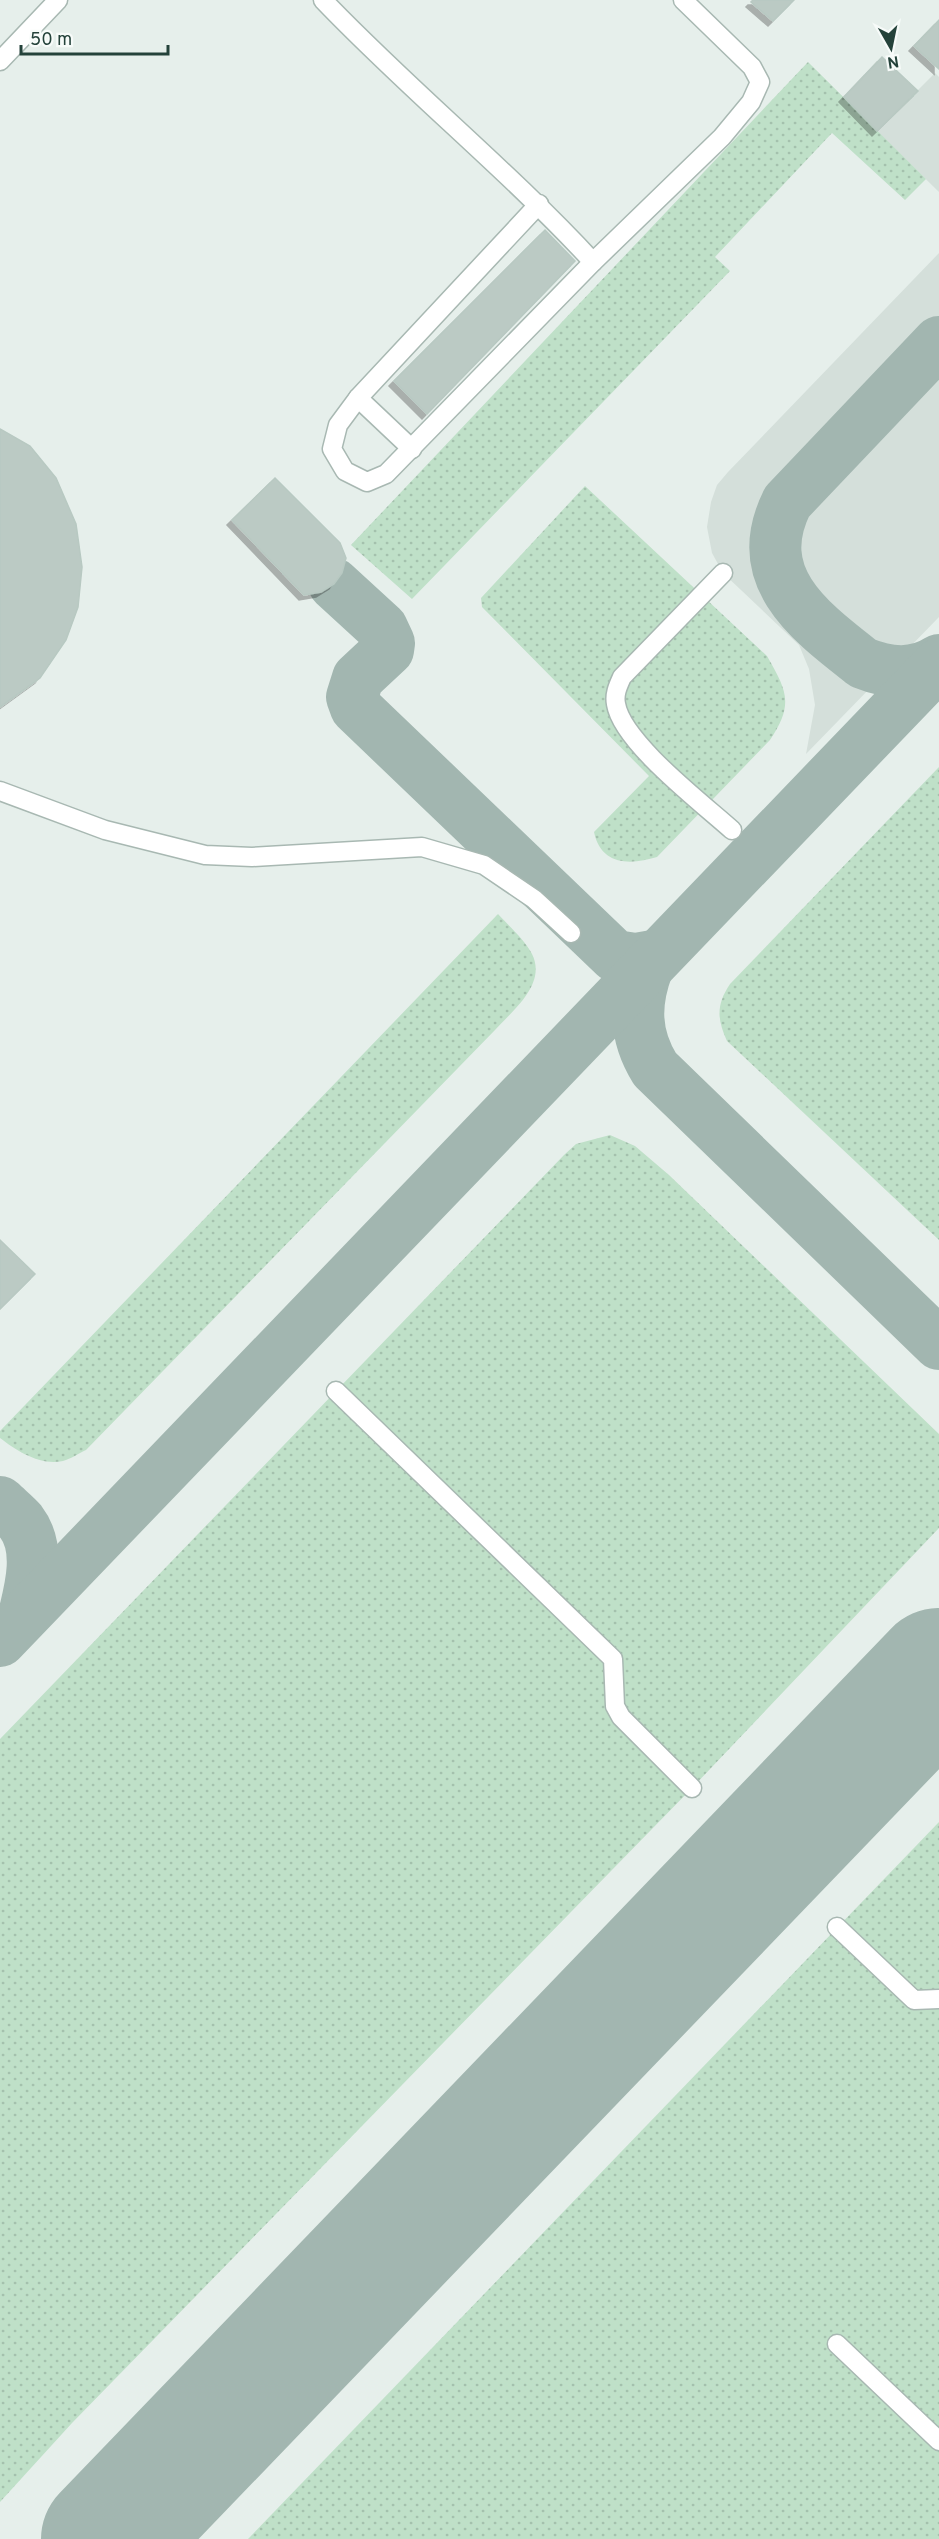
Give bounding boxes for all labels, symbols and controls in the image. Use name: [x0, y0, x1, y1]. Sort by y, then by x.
scale bar: [21, 18, 168, 56]
north arrow: [861, 18, 921, 78]
text: 50 m: [30, 29, 72, 52]
text: N: [886, 50, 900, 72]

